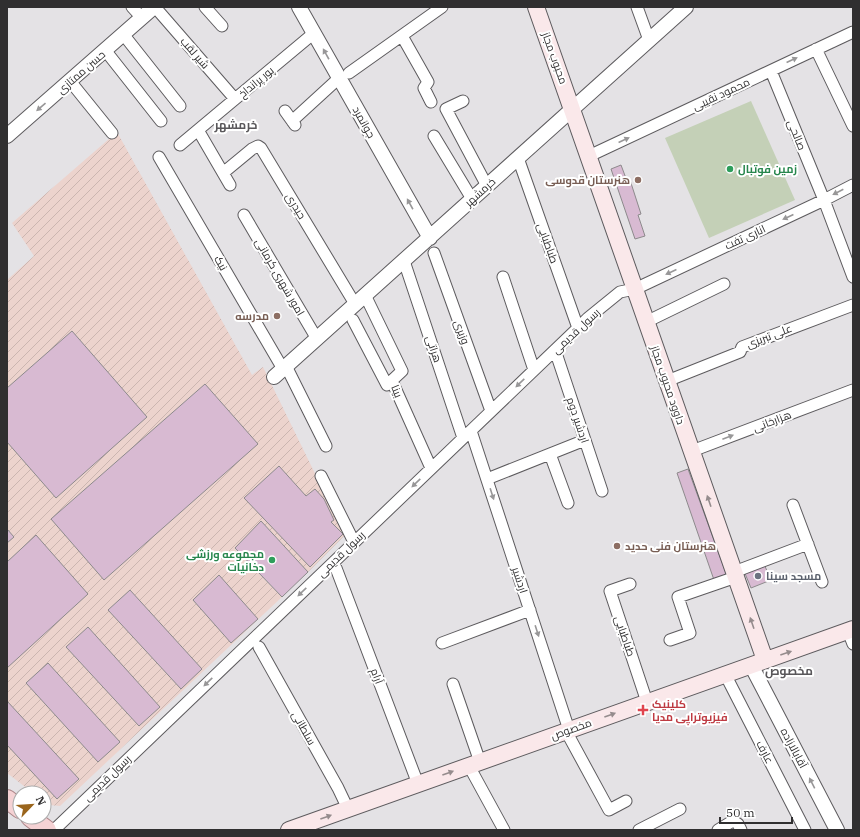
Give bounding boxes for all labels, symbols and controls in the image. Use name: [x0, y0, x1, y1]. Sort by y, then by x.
street label: محبوب مجاز: [539, 29, 571, 86]
street label: شیر لقب: [178, 34, 212, 72]
street label: حسن ممتازی: [54, 47, 108, 97]
one-way arrow: [322, 48, 329, 60]
one-way arrow: [787, 57, 798, 63]
street label: پور پرانداخ: [235, 63, 277, 102]
street label: محمود نقیبی: [690, 75, 752, 113]
one-way arrow: [35, 102, 46, 111]
street label: جوانمرد: [350, 104, 378, 140]
district label: خرمشهر: [213, 117, 258, 133]
street label: صالحی: [785, 118, 809, 152]
one-way arrow: [618, 137, 630, 143]
place label: زمین فوتبال: [738, 162, 797, 177]
marker: زمین فوتبال: [725, 164, 735, 174]
place label: هنرستان قدوسی: [545, 173, 630, 188]
street label: خرمشهر: [461, 175, 498, 210]
marker: هنرستان قدوسی: [633, 175, 643, 185]
one-way arrow: [833, 189, 844, 196]
street label: حیدری: [283, 190, 309, 222]
one-way arrow: [407, 198, 414, 209]
one-way arrow: [783, 214, 794, 220]
street label: طباطبایی: [534, 221, 562, 265]
street label: اناری تفت: [722, 221, 768, 253]
street label: امور شهری کرمانی: [252, 236, 308, 318]
street label: نیک: [211, 253, 231, 273]
one-way arrow: [665, 269, 676, 275]
street label: رسول قدیمی: [549, 305, 603, 357]
place label: مدرسه: [235, 309, 269, 323]
marker: مدرسه: [272, 311, 282, 321]
street label: وزیری: [451, 318, 473, 346]
street label: علی تبریزی: [744, 321, 794, 351]
street label: هراتی: [423, 334, 445, 364]
street label: داوود محبوب مجاز: [648, 343, 688, 426]
one-way arrow: [515, 378, 525, 388]
street label: بینا: [388, 383, 406, 400]
street label: اردشیر دوم: [563, 395, 592, 445]
street label: هزارخانی: [751, 407, 793, 435]
one-way arrow: [723, 434, 735, 440]
one-way arrow: [411, 478, 421, 488]
one-way arrow: [489, 489, 495, 501]
one-way arrow: [706, 494, 712, 506]
street label: رسول قدیمی: [314, 528, 368, 580]
place label: هنرستان فنی حدید: [625, 539, 716, 553]
marker: هنرستان فنی حدید: [612, 541, 622, 551]
place label: مجموعه ورزشی دخانیات: [186, 547, 264, 574]
marker: مجموعه ورزشی دخانیات: [267, 555, 277, 565]
street label: اردشیر: [509, 564, 531, 595]
place label: مسجد سینا: [766, 569, 821, 583]
marker: مسجد سینا: [753, 571, 763, 581]
one-way arrow: [297, 587, 307, 597]
street label: طباطبایی: [612, 614, 638, 658]
one-way arrow: [749, 617, 755, 629]
one-way arrow: [534, 625, 540, 637]
one-way arrow: [780, 650, 792, 656]
district label: مخصوص: [765, 663, 813, 679]
street label: آرام: [367, 666, 386, 686]
one-way arrow: [203, 677, 213, 687]
place label: کلینیک فیزیوتراپی مدیا: [652, 697, 728, 726]
marker: کلینیک فیزیوتراپی مدیا: [637, 704, 649, 716]
street label: سلطانی: [289, 709, 319, 747]
one-way arrow: [605, 712, 617, 718]
street label: مخصوص: [549, 715, 593, 743]
street label: آقابالازاده: [778, 725, 810, 771]
street label: عارف: [753, 738, 777, 766]
street label: رسول قدیمی: [80, 752, 134, 804]
one-way arrow: [443, 770, 455, 776]
one-way arrow: [809, 777, 816, 789]
north arrow: [12, 785, 52, 825]
text: N: [33, 794, 49, 808]
scale bar: [720, 799, 792, 825]
text: 50 m: [726, 805, 755, 820]
one-way arrow: [320, 814, 332, 820]

